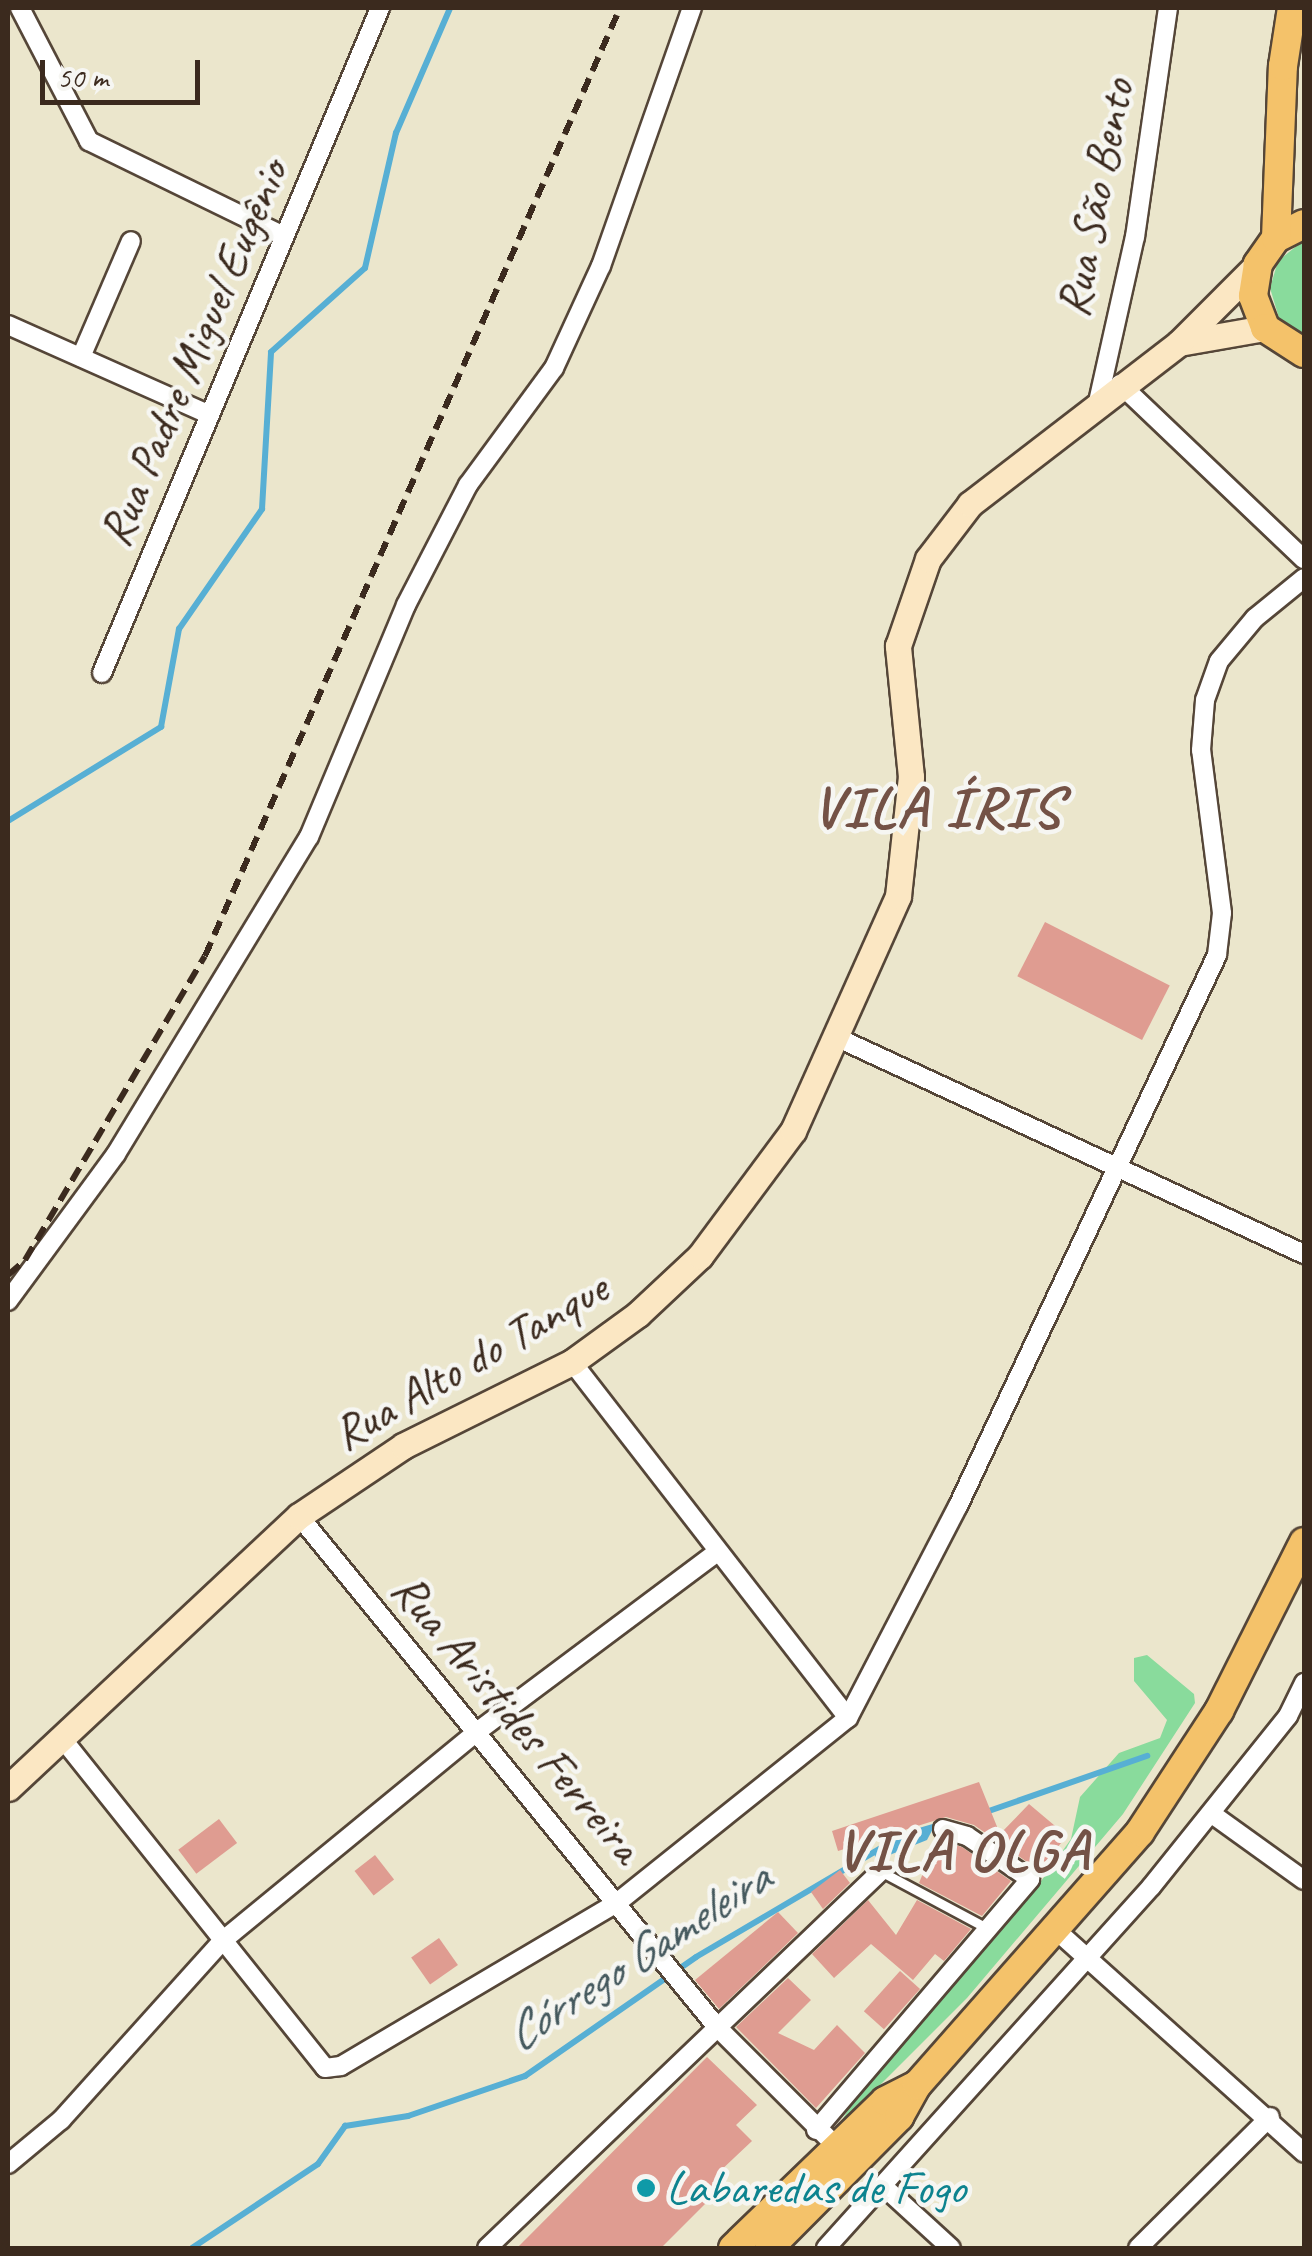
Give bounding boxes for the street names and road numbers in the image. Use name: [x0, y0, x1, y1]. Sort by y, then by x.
street label: Rua São Bento: [1044, 74, 1146, 322]
street label: Rua Padre Miguel Eugênio: [85, 151, 301, 555]
street label: Rua Alto do Tanque: [322, 1259, 618, 1463]
street label: Rua Aristides Ferreira: [379, 1561, 655, 1875]

